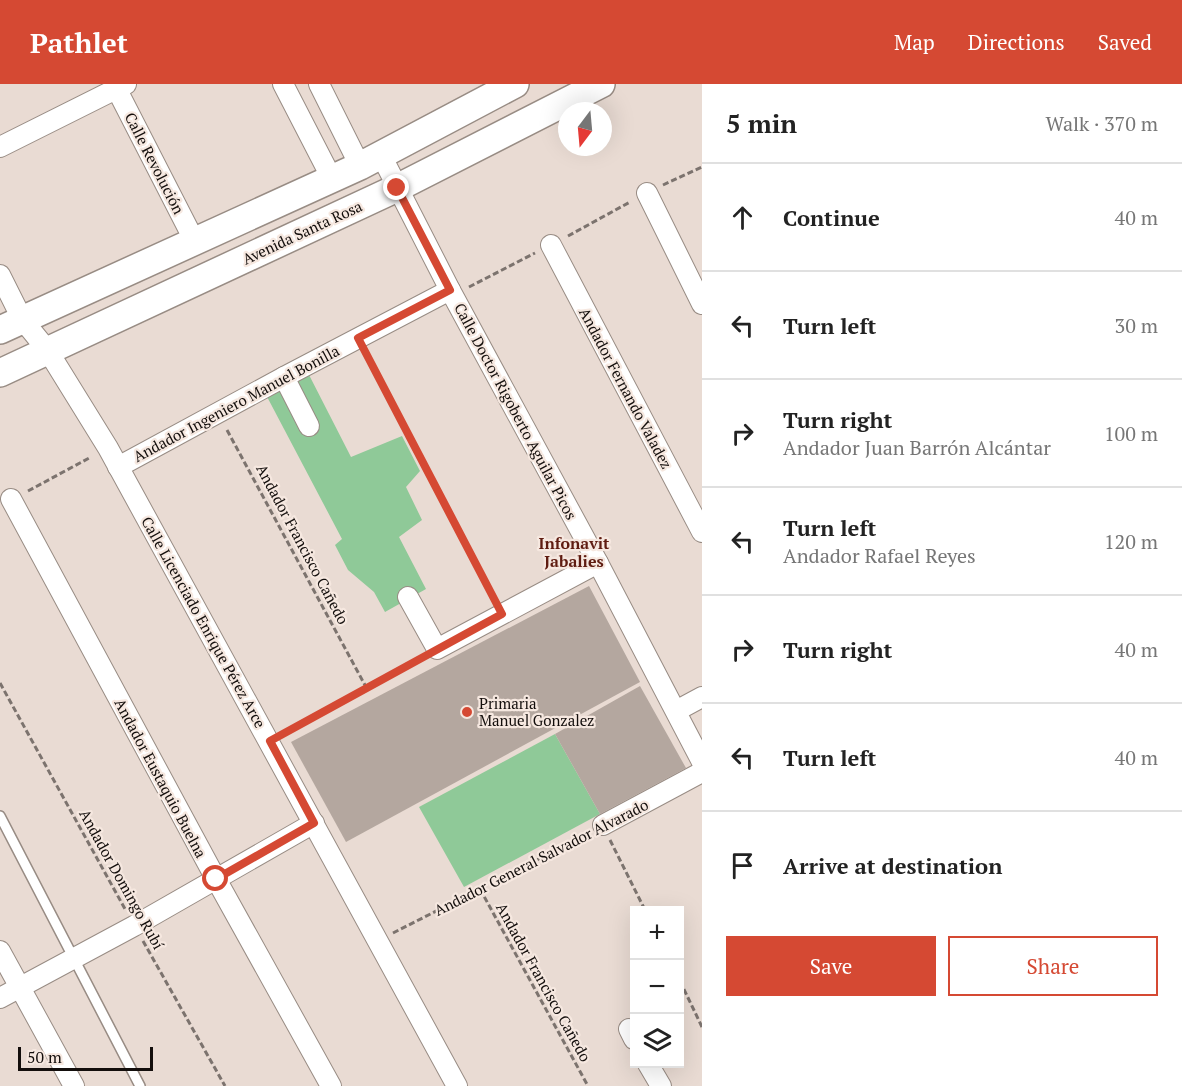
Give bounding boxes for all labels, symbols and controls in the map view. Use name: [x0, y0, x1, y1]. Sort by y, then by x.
text: Pathlet: [30, 24, 128, 61]
text: Map: [894, 28, 935, 56]
text: Directions: [968, 28, 1065, 56]
text: Saved: [1098, 28, 1152, 56]
north arrow: [558, 102, 612, 156]
text: 5 min: [726, 106, 797, 140]
street label: Calle Revolución: [121, 109, 189, 217]
text: Walk · 370 m: [1046, 110, 1158, 137]
route end: [383, 174, 409, 200]
street label: Avenida Santa Rosa: [239, 195, 366, 269]
icon: ahead: [726, 201, 759, 234]
text: Continue: [783, 203, 880, 232]
text: 40 m: [1115, 204, 1158, 231]
street label: Calle Doctor Rigoberto Aguilar Picos: [450, 299, 582, 523]
street label: Andador Fernando Valadez: [575, 304, 677, 472]
icon: left: [726, 309, 759, 342]
text: Turn left: [783, 311, 876, 340]
text: 30 m: [1115, 312, 1158, 339]
street label: Andador Ingeniero Manuel Bonilla: [129, 340, 343, 466]
text: Turn right: [783, 405, 892, 434]
icon: right: [726, 417, 759, 450]
text: 100 m: [1104, 420, 1158, 447]
text: Andador Juan Barrón Alcántar: [783, 434, 1051, 461]
street label: Andador Francisco Cañedo: [252, 461, 354, 627]
street label: Calle Licenciado Enrique Pérez Arce: [137, 513, 271, 731]
text: Turn left: [783, 513, 876, 542]
icon: left: [726, 525, 759, 558]
text: 120 m: [1104, 528, 1158, 555]
district label: Infonavit Jabalies: [538, 532, 610, 572]
text: Andador Rafael Reyes: [783, 542, 976, 569]
icon: right: [726, 633, 759, 666]
text: Turn right: [783, 635, 892, 664]
text: 40 m: [1115, 636, 1158, 663]
place label: Primaria Manuel Gonzalez: [479, 693, 594, 730]
street label: Andador Eustaquio Buelna: [110, 695, 212, 862]
marker: Primaria Manuel Gonzalez: [460, 705, 474, 719]
icon: left: [726, 741, 759, 774]
text: Turn left: [783, 743, 876, 772]
text: 40 m: [1115, 744, 1158, 771]
street label: Andador General Salvador Alvarado: [430, 794, 652, 920]
street label: Andador Domingo Rubí: [75, 805, 169, 953]
icon: arrive: [726, 849, 759, 882]
text: Arrive at destination: [783, 851, 1002, 880]
route start: [202, 865, 228, 891]
street label: Andador Francisco Cañedo: [492, 899, 596, 1065]
map controls: [630, 906, 684, 1068]
button: +: [630, 906, 684, 960]
button: Save: [726, 936, 936, 996]
button: Share: [948, 936, 1158, 996]
button: −: [630, 960, 684, 1014]
button: layers: [630, 1014, 684, 1068]
scale bar: [18, 1044, 153, 1072]
text: 50 m: [27, 1046, 62, 1068]

